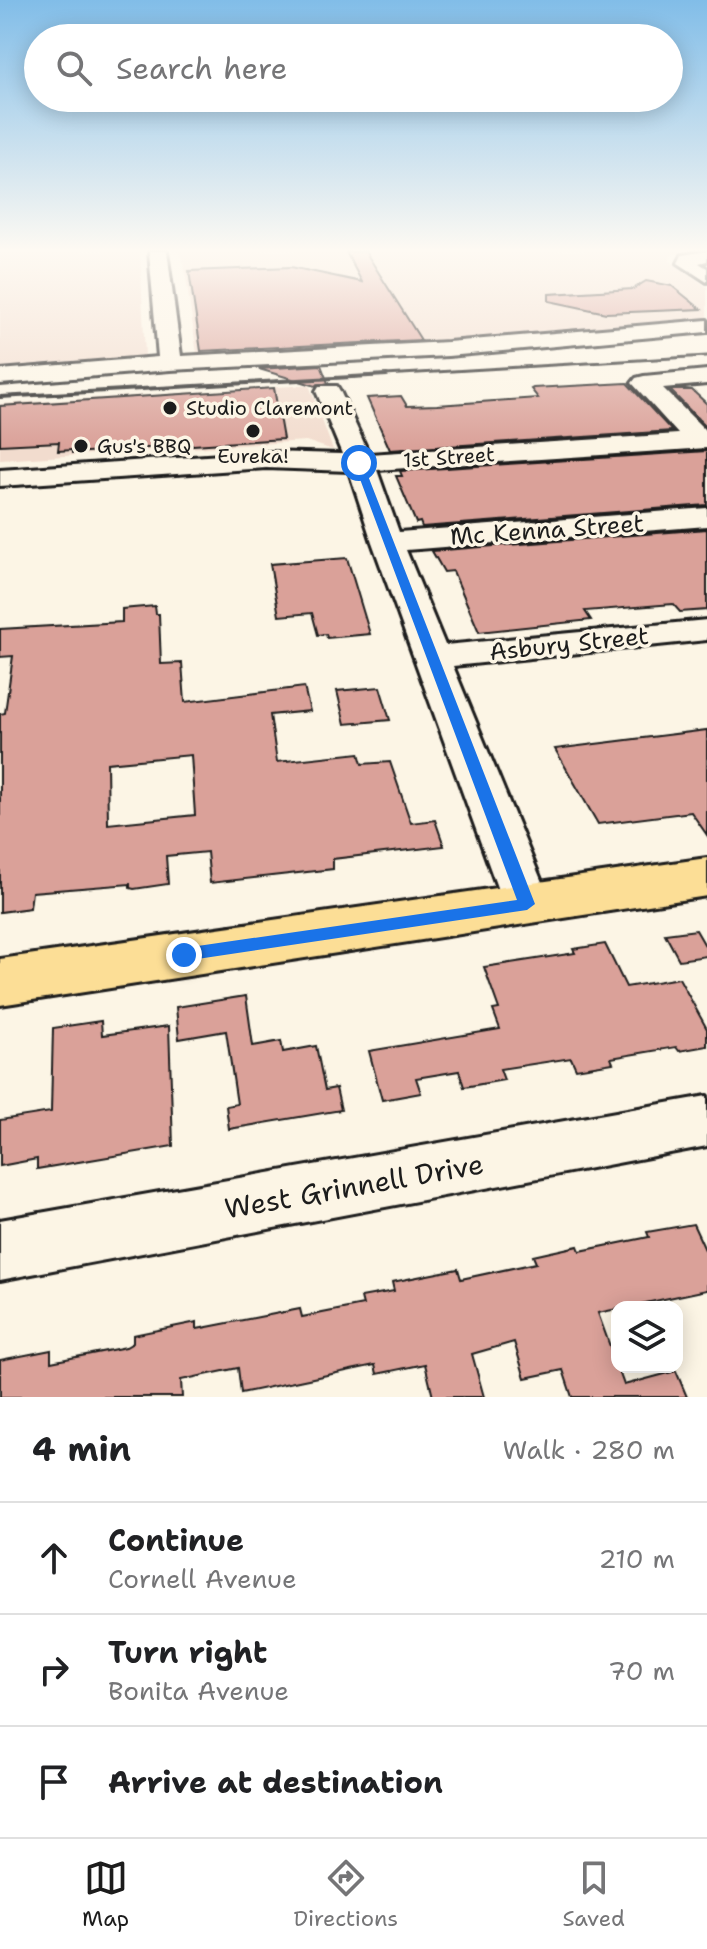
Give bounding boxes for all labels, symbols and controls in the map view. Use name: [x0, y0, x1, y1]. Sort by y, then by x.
search box: [24, 24, 683, 112]
icon: search: [52, 46, 96, 90]
text: Search here: [116, 48, 287, 89]
place label: Studio Claremont: [186, 395, 353, 421]
marker: Studio Claremont: [161, 399, 179, 417]
marker: Eureka!: [244, 422, 262, 440]
place label: Gus's BBQ: [97, 433, 191, 459]
marker: Gus's BBQ: [72, 437, 90, 455]
street label: 1st Street: [402, 441, 496, 473]
place label: Eureka!: [217, 443, 289, 469]
route start: [341, 445, 377, 481]
street label: Mc Kenna Street: [449, 507, 645, 553]
street label: Asbury Street: [488, 620, 650, 668]
route end: [166, 937, 202, 973]
street label: West Grinnell Drive: [222, 1145, 486, 1227]
map controls: [611, 1301, 683, 1373]
button: layers: [611, 1301, 683, 1373]
text: 4 min: [32, 1426, 131, 1472]
text: Walk · 280 m: [503, 1432, 675, 1467]
text: Continue: [108, 1520, 244, 1561]
icon: ahead: [32, 1536, 76, 1580]
text: 210 m: [598, 1541, 675, 1576]
text: Cornell Avenue: [108, 1561, 297, 1596]
text: Turn right: [108, 1632, 267, 1673]
icon: right: [32, 1648, 76, 1692]
text: 70 m: [608, 1653, 675, 1688]
text: Bonita Avenue: [108, 1673, 289, 1708]
icon: arrive: [32, 1760, 76, 1804]
text: Arrive at destination: [108, 1762, 443, 1803]
tab: Map: [82, 1856, 129, 1933]
tab: Directions: [293, 1856, 398, 1933]
tab: Saved: [562, 1856, 625, 1933]

